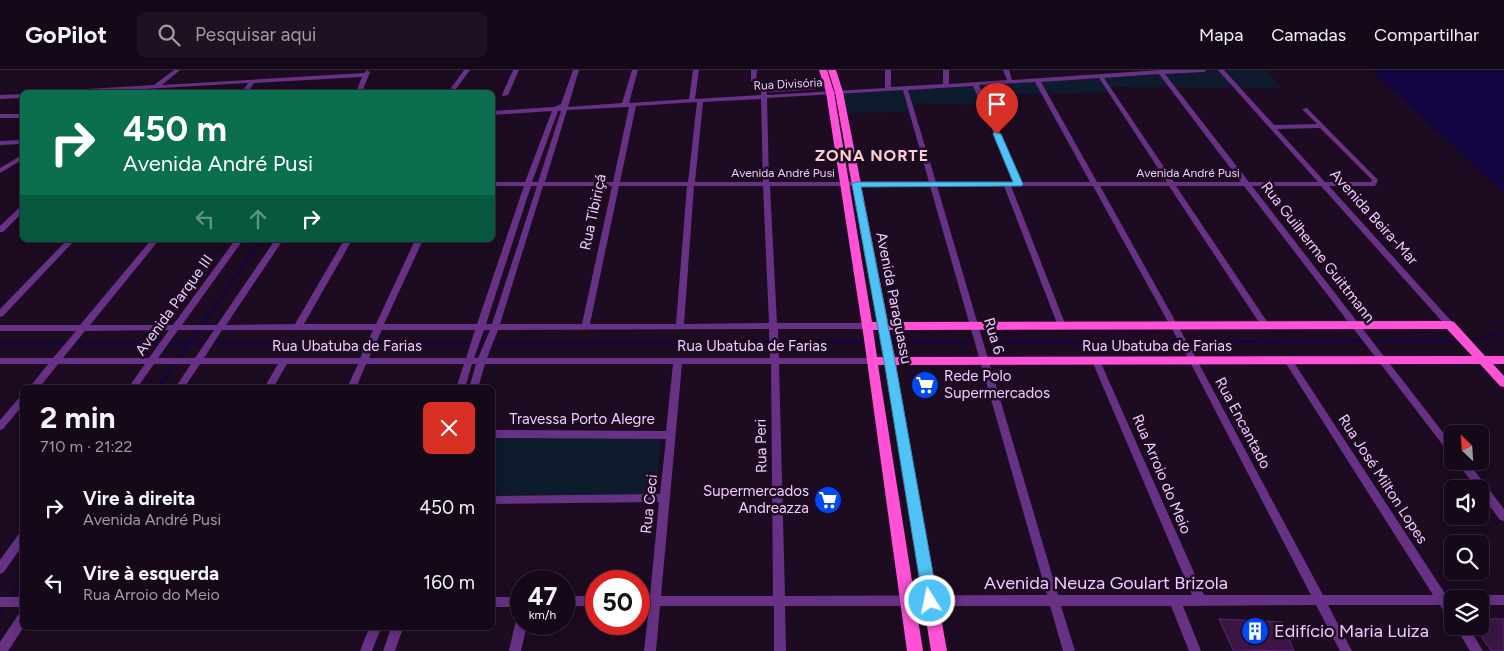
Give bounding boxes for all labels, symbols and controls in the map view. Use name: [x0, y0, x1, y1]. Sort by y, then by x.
search box: [137, 12, 487, 57]
text: GoPilot: [25, 20, 107, 49]
icon: search: [155, 21, 183, 49]
text: Pesquisar aqui: [195, 23, 316, 46]
text: Mapa: [1199, 24, 1243, 46]
text: Camadas: [1271, 24, 1346, 46]
text: Compartilhar: [1374, 24, 1479, 46]
street label: Rua Divisória: [753, 75, 823, 93]
pin: [976, 83, 1018, 134]
icon: arrive: [983, 90, 1011, 118]
text: 450 m: [123, 108, 227, 150]
icon: right: [40, 110, 105, 175]
district label: ZONA NORTE: [815, 146, 929, 165]
text: Avenida André Pusi: [123, 150, 313, 177]
street label: Avenida Beira-Mar: [1326, 165, 1422, 269]
street label: Avenida André Pusi: [731, 166, 835, 180]
street label: Avenida André Pusi: [1136, 166, 1240, 180]
street label: Rua Tibiriçá: [576, 172, 610, 252]
street label: Rua Guilherme Guittmann: [1257, 178, 1379, 326]
icon: left: [191, 205, 219, 233]
icon: ahead: [244, 205, 272, 233]
icon: right: [297, 205, 325, 233]
street label: Avenida Paraguassu: [872, 231, 916, 365]
street label: Avenida Parque III: [131, 251, 217, 359]
street label: Rua 6: [980, 315, 1008, 357]
street label: Rua Ubatuba de Farias: [272, 337, 422, 355]
street label: Rua Ubatuba de Farias: [677, 337, 827, 355]
street label: Rua Ubatuba de Farias: [1082, 337, 1232, 355]
place label: Rede Polo Supermercados: [944, 367, 1050, 402]
supermarket icon: Rede Polo Supermercados: [910, 370, 940, 400]
street label: Rua Encantado: [1211, 374, 1275, 472]
text: 2 min: [40, 399, 116, 436]
button: close: [423, 402, 475, 454]
street label: Travessa Porto Alegre: [509, 410, 655, 428]
street label: Rua Arroio do Meio: [1129, 411, 1195, 537]
street label: Rua José Milton Lopes: [1334, 411, 1432, 547]
street label: Rua Peri: [752, 419, 770, 473]
north arrow: [1444, 425, 1489, 470]
map controls: [1444, 425, 1489, 635]
text: 710 m · 21:22: [40, 437, 132, 456]
street label: Rua Ceci: [637, 473, 661, 535]
button: sound: [1444, 480, 1489, 525]
place label: Supermercados Andreazza: [703, 482, 809, 517]
supermarket icon: Supermercados Andreazza: [813, 485, 843, 515]
text: Vire à direita: [83, 487, 195, 510]
icon: right: [40, 494, 68, 522]
text: 450 m: [419, 496, 475, 519]
text: Avenida André Pusi: [83, 510, 221, 529]
button: search: [1444, 535, 1489, 580]
text: Vire à esquerda: [83, 562, 219, 585]
icon: left: [40, 569, 68, 597]
speed limit sign: 50: [585, 570, 650, 635]
text: 160 m: [423, 571, 475, 594]
street label: Avenida Neuza Goulart Brizola: [984, 572, 1228, 594]
position arrow: [903, 574, 955, 626]
text: 47: [528, 581, 557, 611]
text: Rua Arroio do Meio: [83, 585, 220, 604]
button: layers: [1444, 590, 1489, 635]
text: km/h: [529, 608, 556, 622]
building icon: Edifício Maria Luiza: [1240, 616, 1270, 646]
place label: Edifício Maria Luiza: [1274, 620, 1429, 642]

